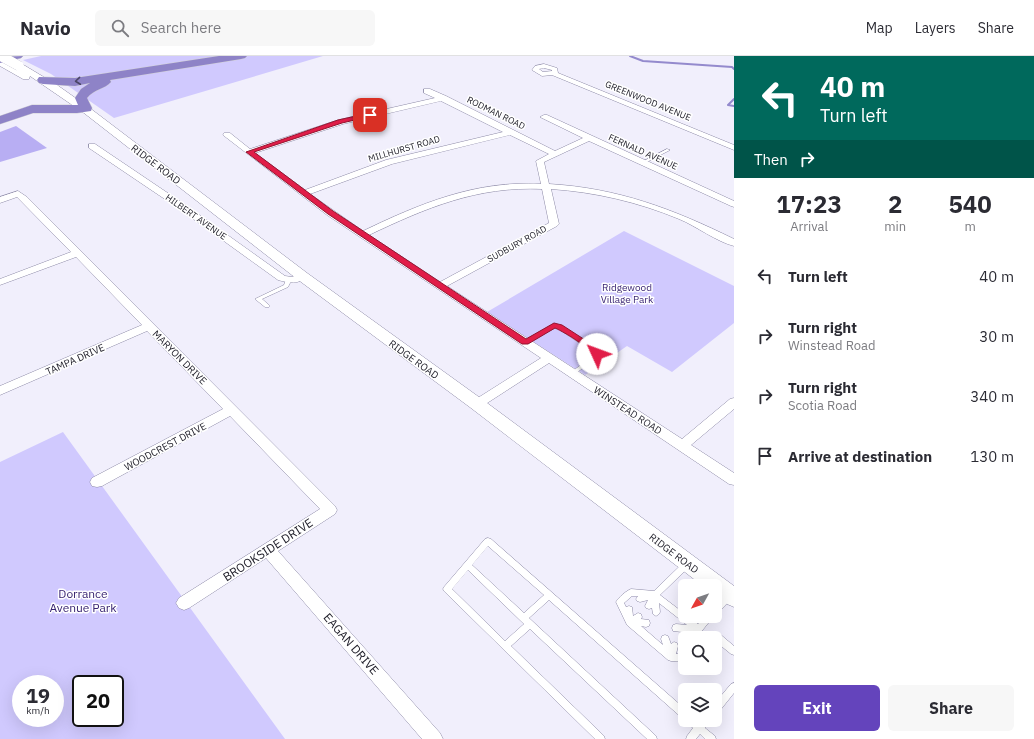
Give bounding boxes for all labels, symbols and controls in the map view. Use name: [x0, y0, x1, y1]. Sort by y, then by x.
search box: [95, 10, 375, 46]
text: Navio: [20, 16, 71, 40]
icon: search: [109, 17, 131, 39]
text: Search here: [141, 18, 221, 37]
text: Map: [866, 19, 893, 37]
text: Layers: [915, 19, 956, 37]
text: Share: [978, 19, 1014, 37]
text: 40 m: [820, 68, 885, 105]
icon: left: [754, 72, 806, 124]
one-way arrow: [75, 77, 81, 86]
street label: GREENWOOD AVENUE: [604, 78, 693, 123]
street label: RODMAN ROAD: [465, 94, 527, 131]
pin: [353, 98, 387, 132]
icon: arrive: [359, 104, 381, 126]
text: Turn left: [820, 104, 888, 127]
street label: FERNALD AVENUE: [607, 131, 680, 172]
street label: MILLHURST ROAD: [367, 133, 441, 164]
street label: RIDGE ROAD: [128, 142, 183, 187]
icon: right: [796, 148, 818, 170]
text: Then: [754, 150, 788, 169]
text: 17:23: [776, 188, 842, 220]
text: 2: [888, 188, 902, 220]
text: 540: [948, 188, 992, 220]
street label: HILBERT AVENUE: [164, 191, 229, 242]
text: Arrival: [790, 218, 828, 235]
text: min: [884, 218, 906, 235]
text: m: [964, 218, 976, 235]
street label: SUDBURY ROAD: [485, 223, 548, 264]
icon: left: [754, 265, 776, 287]
text: Turn left: [788, 267, 848, 286]
text: 40 m: [979, 267, 1014, 286]
park label: Ridgewood Village Park: [601, 281, 654, 306]
text: Turn right: [788, 318, 857, 337]
icon: right: [754, 325, 776, 347]
street label: MARYON DRIVE: [150, 327, 210, 387]
text: 30 m: [979, 327, 1014, 346]
position arrow: [576, 333, 618, 375]
street label: RIDGE ROAD: [386, 337, 441, 382]
text: Winstead Road: [788, 337, 876, 354]
street label: TAMPA DRIVE: [44, 341, 107, 378]
text: Turn right: [788, 378, 857, 397]
street label: WINSTEAD ROAD: [591, 383, 665, 438]
icon: right: [754, 385, 776, 407]
text: 340 m: [970, 387, 1014, 406]
text: Scotia Road: [788, 397, 857, 414]
street label: WOODCREST DRIVE: [122, 419, 209, 474]
icon: arrive: [754, 445, 776, 467]
text: Arrive at destination: [788, 447, 932, 466]
text: 130 m: [970, 447, 1014, 466]
street label: BROOKSIDE DRIVE: [220, 515, 316, 584]
street label: RIDGE ROAD: [646, 531, 701, 576]
north arrow: [678, 579, 722, 623]
map controls: [678, 579, 722, 727]
park label: Dorrance Avenue Park: [49, 586, 117, 615]
street label: EAGAN DRIVE: [321, 610, 382, 678]
button: search: [678, 631, 722, 675]
speed limit sign: 20: [72, 675, 124, 727]
text: 19: [26, 682, 50, 709]
button: layers: [678, 683, 722, 727]
button: Exit: [754, 685, 880, 731]
button: Share: [888, 685, 1014, 731]
text: km/h: [26, 704, 50, 717]

